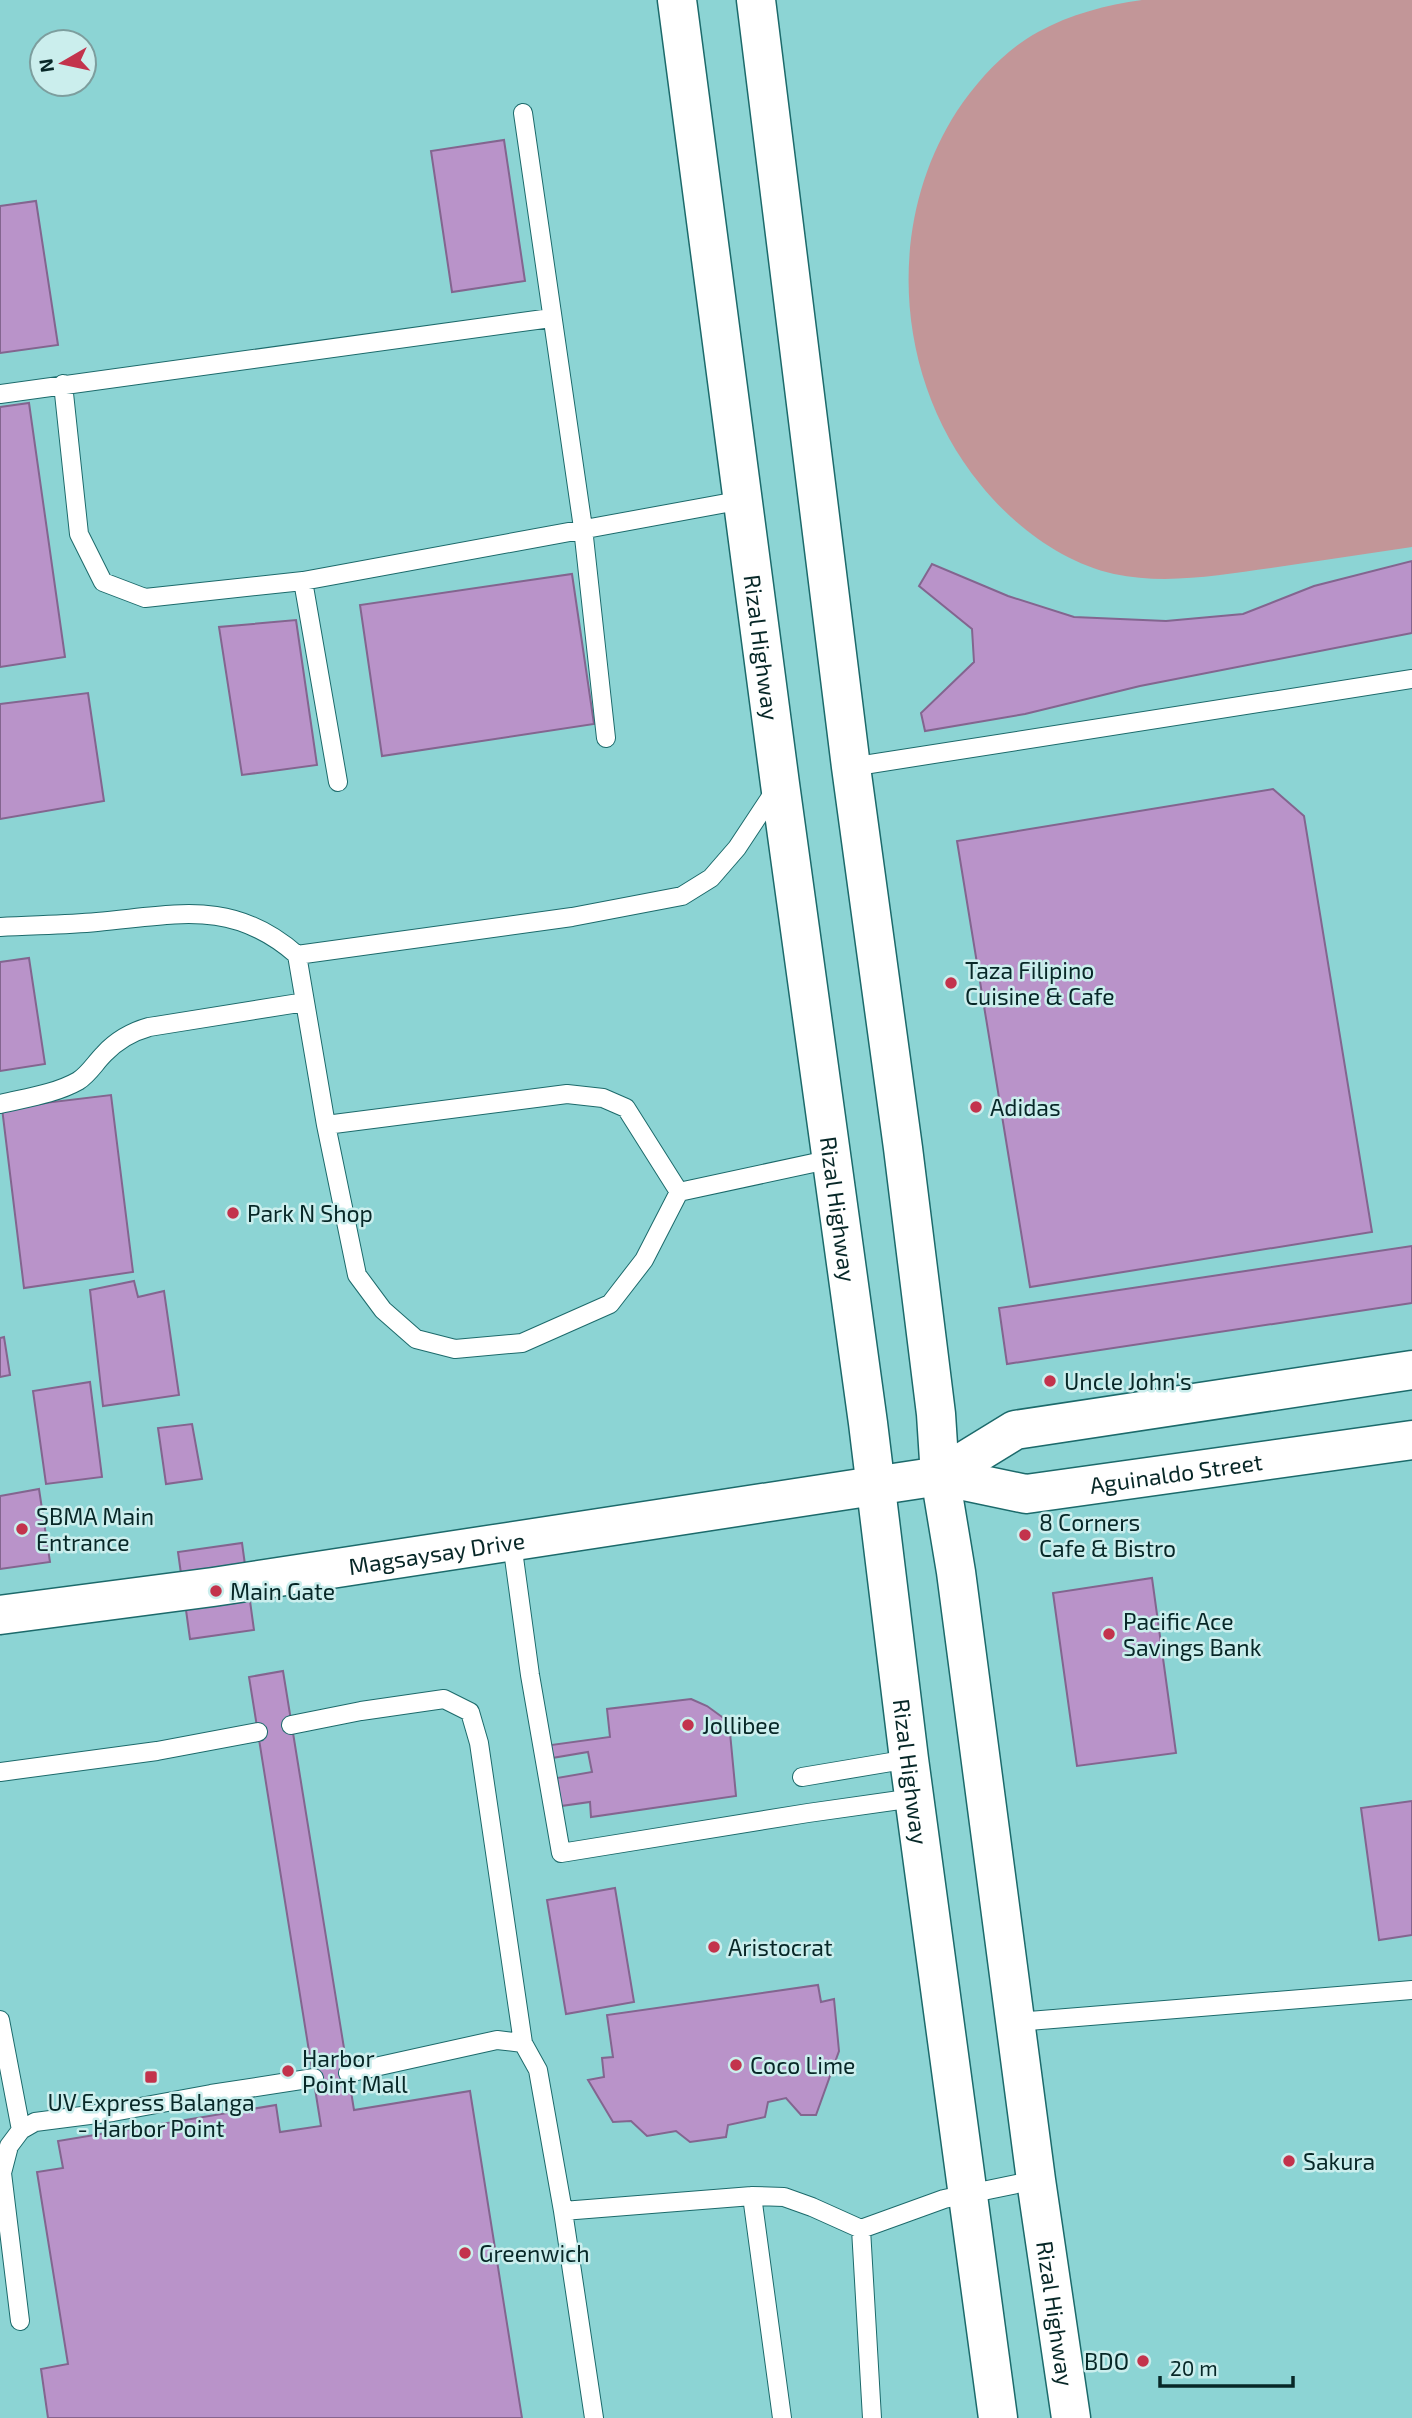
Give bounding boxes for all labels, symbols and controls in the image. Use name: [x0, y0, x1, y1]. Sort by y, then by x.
north arrow: [28, 28, 98, 98]
text: N: [33, 57, 58, 74]
street label: Rizal Highway: [739, 573, 785, 722]
place label: Taza Filipino Cuisine & Cafe: [965, 956, 1115, 1010]
marker: Taza Filipino Cuisine & Cafe: [943, 975, 959, 991]
place label: Adidas: [990, 1093, 1061, 1121]
marker: Adidas: [968, 1099, 984, 1115]
street label: Rizal Highway: [815, 1135, 862, 1284]
place label: Park N Shop: [247, 1199, 373, 1227]
marker: Park N Shop: [225, 1205, 241, 1221]
place label: Uncle John's: [1064, 1367, 1192, 1395]
marker: Uncle John's: [1042, 1373, 1058, 1389]
street label: Aguinaldo Street: [1088, 1447, 1264, 1499]
place label: SBMA Main Entrance: [36, 1502, 154, 1556]
place label: 8 Corners Cafe & Bistro: [1039, 1508, 1176, 1562]
marker: SBMA Main Entrance: [14, 1521, 30, 1537]
street label: Magsaysay Drive: [347, 1526, 527, 1580]
marker: 8 Corners Cafe & Bistro: [1017, 1527, 1033, 1543]
place label: Main Gate: [230, 1577, 335, 1605]
marker: Main Gate: [208, 1583, 224, 1599]
place label: Pacific Ace Savings Bank: [1123, 1607, 1262, 1661]
marker: Pacific Ace Savings Bank: [1101, 1626, 1117, 1642]
street label: Rizal Highway: [888, 1697, 934, 1846]
place label: Jollibee: [702, 1711, 780, 1739]
marker: Jollibee: [680, 1717, 696, 1733]
place label: Aristocrat: [728, 1933, 833, 1961]
marker: Aristocrat: [706, 1939, 722, 1955]
place label: Harbor Point Mall: [302, 2044, 408, 2098]
place label: Coco Lime: [750, 2051, 855, 2079]
marker: Coco Lime: [728, 2057, 744, 2073]
marker: Harbor Point Mall: [280, 2063, 296, 2079]
marker: UV Express Balanga - Harbor Point: [143, 2069, 159, 2085]
place label: UV Express Balanga - Harbor Point: [47, 2088, 255, 2142]
place label: Sakura: [1303, 2147, 1375, 2175]
marker: Sakura: [1281, 2153, 1297, 2169]
place label: Greenwich: [479, 2239, 590, 2267]
street label: Rizal Highway: [1031, 2239, 1080, 2388]
marker: Greenwich: [457, 2245, 473, 2261]
scale bar: [1160, 2344, 1293, 2388]
place label: BDO: [1084, 2347, 1129, 2375]
marker: BDO: [1135, 2353, 1151, 2369]
text: 20 m: [1170, 2355, 1218, 2380]

